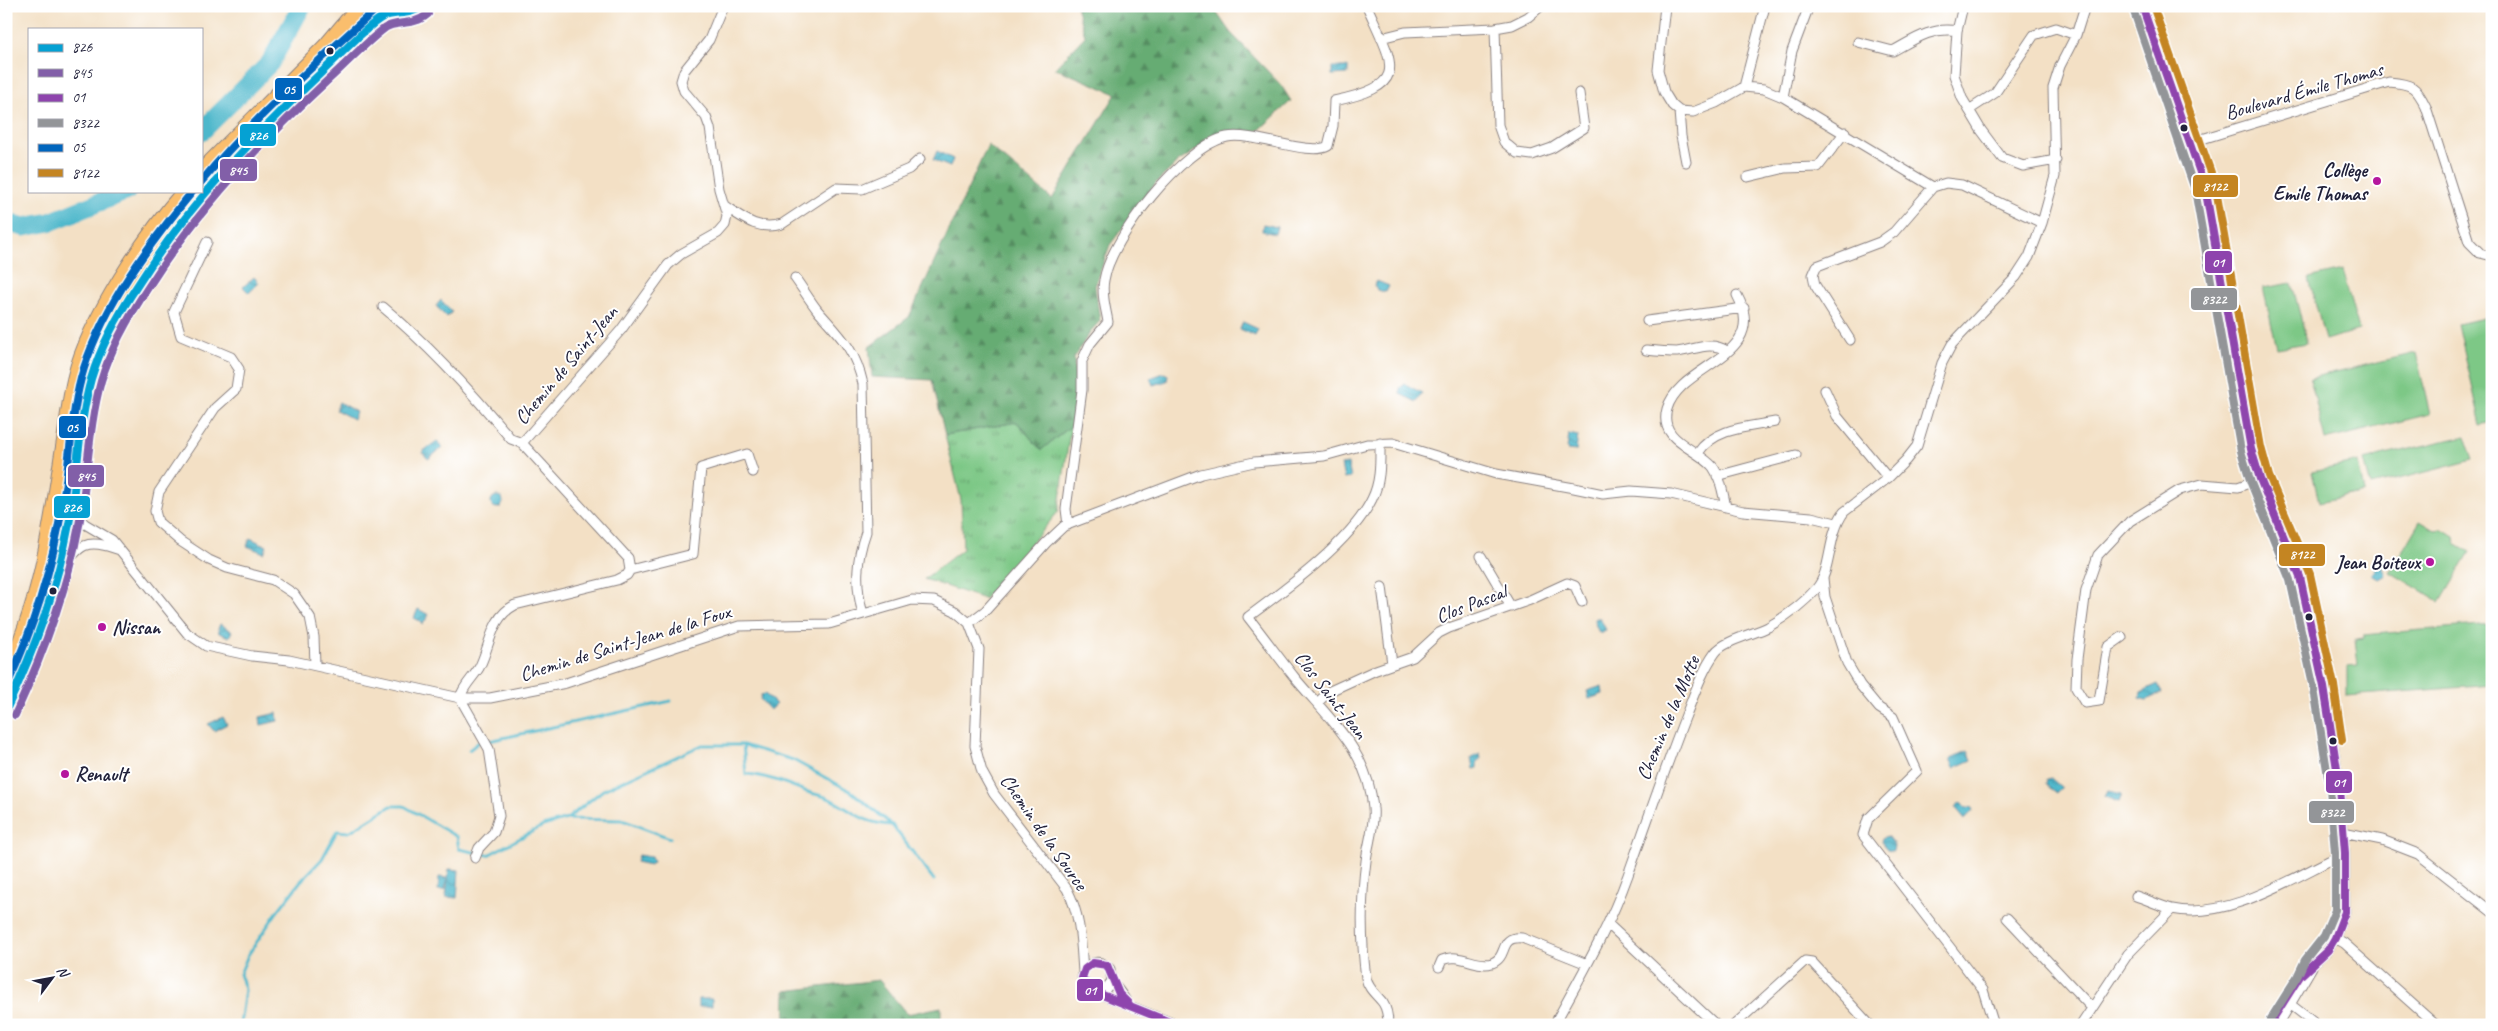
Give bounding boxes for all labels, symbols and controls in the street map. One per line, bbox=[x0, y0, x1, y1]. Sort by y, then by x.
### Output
legend bbox=[28, 28, 202, 192]
text: 826 bbox=[72, 38, 94, 57]
unlabelled marker bbox=[325, 46, 335, 56]
street label: Boulevard Émile Thomas bbox=[2222, 56, 2388, 125]
text: 845 bbox=[72, 64, 94, 83]
line badge: 05 bbox=[274, 77, 303, 101]
text: 05 bbox=[283, 81, 297, 98]
text: 01 bbox=[72, 88, 87, 107]
text: 8322 bbox=[72, 114, 100, 133]
line badge: 826 bbox=[239, 123, 277, 147]
unlabelled marker bbox=[2179, 123, 2189, 133]
text: 826 bbox=[248, 127, 269, 144]
text: 05 bbox=[72, 138, 87, 157]
line badge: 845 bbox=[219, 158, 258, 182]
place label: Collège Emile Thomas bbox=[2273, 158, 2369, 206]
text: 845 bbox=[229, 162, 249, 179]
text: 8122 bbox=[72, 164, 100, 183]
line badge: 8122 bbox=[2192, 174, 2239, 198]
marker: Collège Emile Thomas bbox=[2371, 175, 2383, 187]
text: 8122 bbox=[2202, 178, 2229, 195]
line badge: 01 bbox=[2204, 250, 2233, 274]
text: 01 bbox=[2212, 254, 2226, 271]
line badge: 8322 bbox=[2190, 287, 2238, 311]
text: 8322 bbox=[2201, 291, 2228, 308]
street label: Chemin de Saint-Jean bbox=[509, 300, 624, 430]
line badge: 05 bbox=[58, 415, 87, 439]
text: 05 bbox=[66, 419, 80, 436]
line badge: 845 bbox=[67, 464, 105, 488]
text: 845 bbox=[77, 468, 97, 485]
line badge: 826 bbox=[53, 495, 91, 519]
text: 826 bbox=[62, 499, 83, 516]
line badge: 8122 bbox=[2278, 543, 2326, 567]
text: 8122 bbox=[2289, 546, 2316, 563]
place label: Jean Boiteux bbox=[2334, 550, 2422, 575]
marker: Jean Boiteux bbox=[2424, 556, 2436, 568]
street label: Clos Pascal bbox=[1432, 578, 1513, 629]
unlabelled marker bbox=[48, 586, 58, 596]
street label: Chemin de Saint-Jean de la Foux bbox=[517, 598, 735, 687]
unlabelled marker bbox=[2304, 612, 2314, 622]
place label: Nissan bbox=[112, 615, 162, 640]
marker: Nissan bbox=[96, 621, 108, 633]
street label: Clos Saint-Jean bbox=[1289, 646, 1374, 745]
street label: Chemin de la Motte bbox=[1631, 651, 1706, 784]
unlabelled marker bbox=[2328, 736, 2338, 746]
place label: Renault bbox=[75, 762, 131, 787]
marker: Renault bbox=[59, 768, 71, 780]
street label: Chemin de la Source bbox=[995, 769, 1094, 896]
line badge: 01 bbox=[2325, 770, 2353, 794]
text: 01 bbox=[2333, 774, 2347, 791]
line badge: 8322 bbox=[2308, 800, 2355, 824]
text: 8322 bbox=[2319, 804, 2346, 821]
north arrow bbox=[28, 954, 78, 1004]
text: N bbox=[53, 963, 73, 982]
line badge: 01 bbox=[1076, 978, 1104, 1002]
text: 01 bbox=[1084, 982, 1098, 999]

